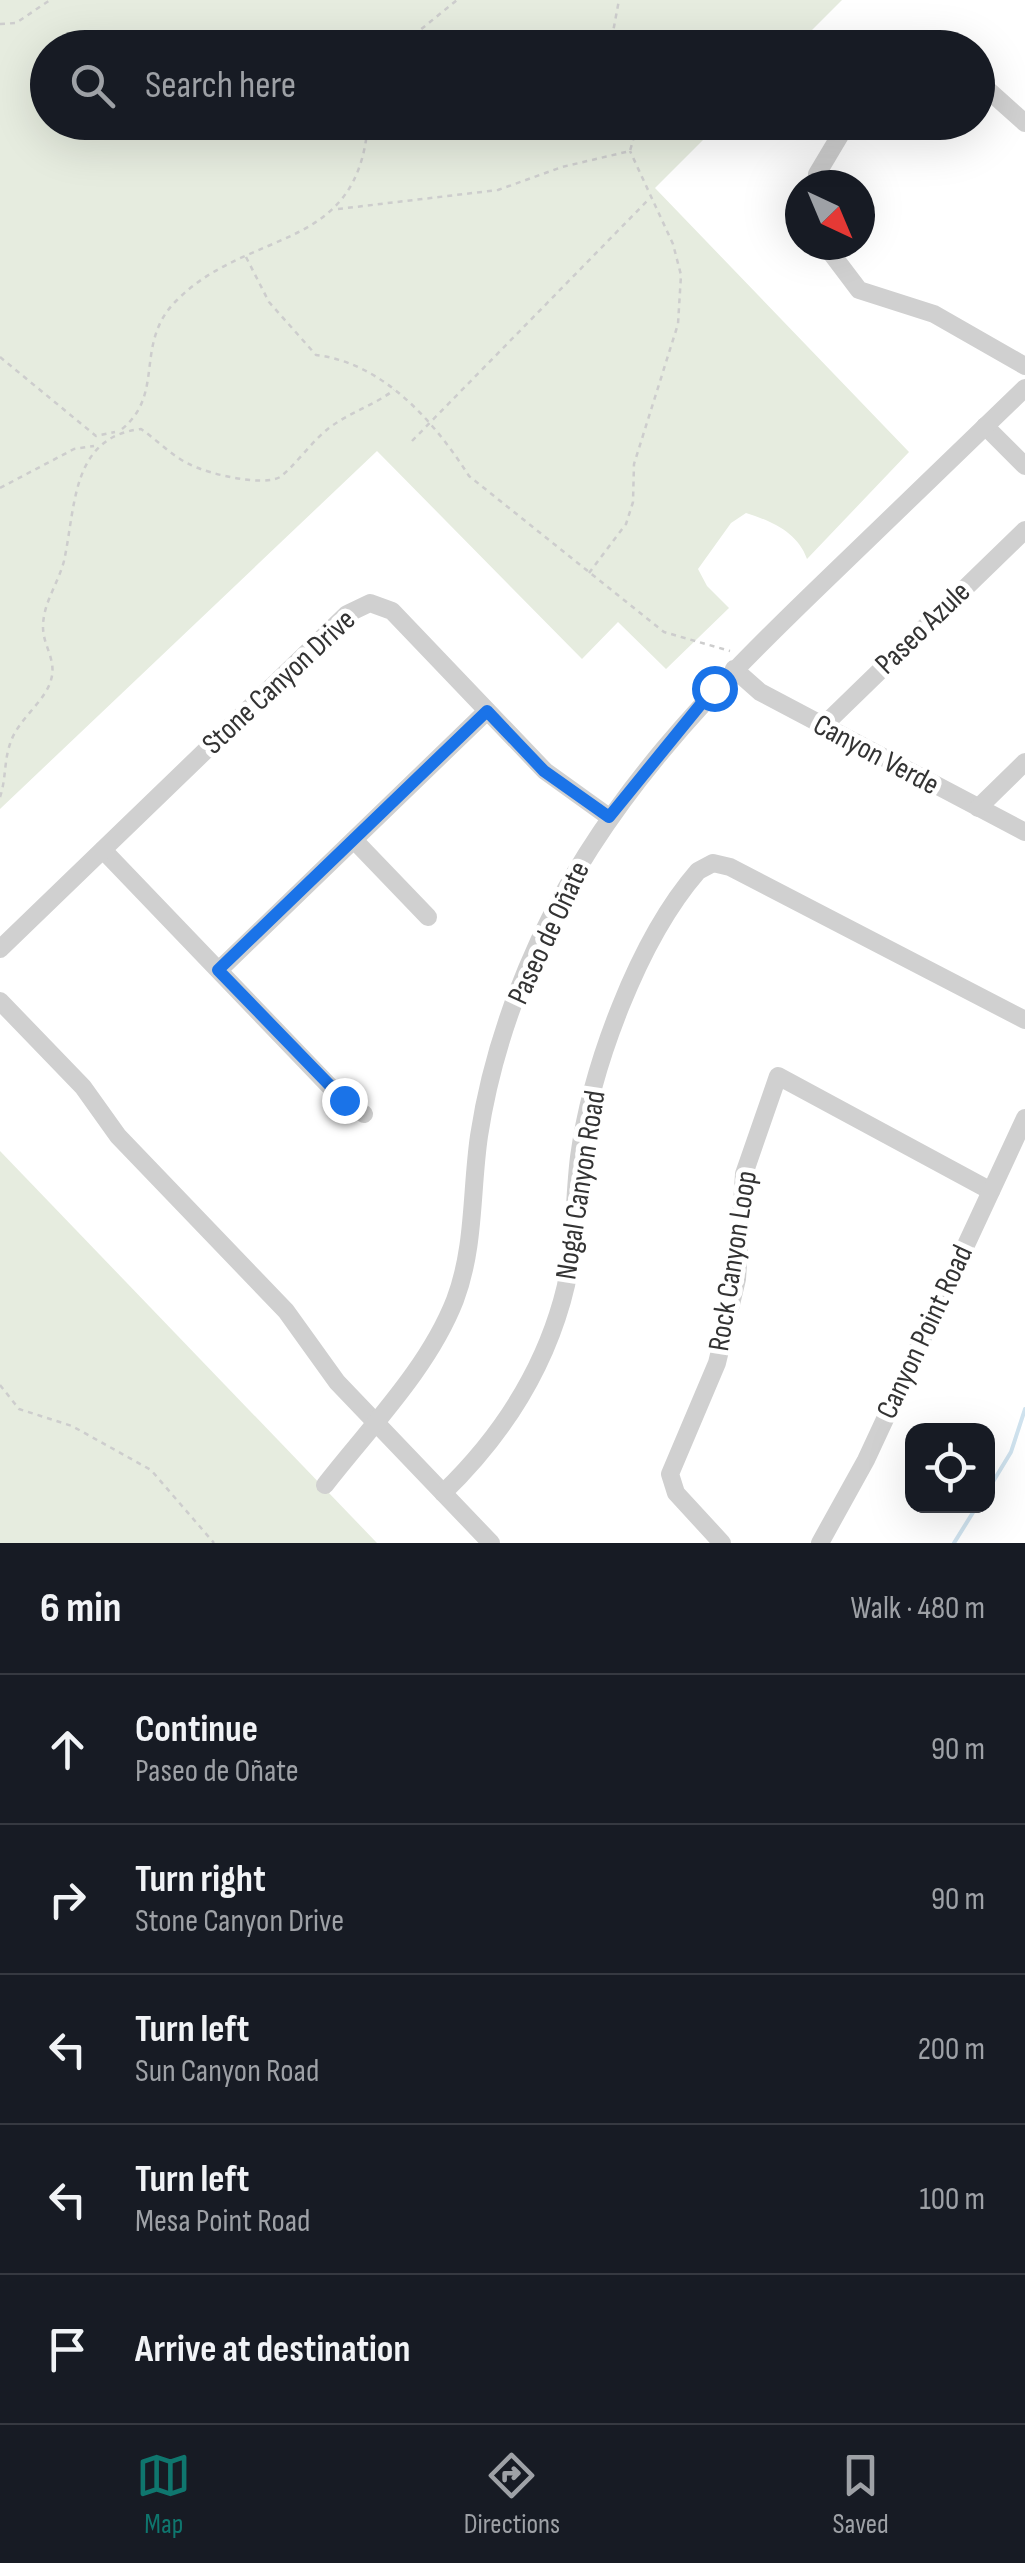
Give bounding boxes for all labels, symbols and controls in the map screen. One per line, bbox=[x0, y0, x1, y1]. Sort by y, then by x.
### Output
search box bbox=[30, 30, 995, 140]
icon: search bbox=[65, 58, 120, 113]
text: Search here bbox=[145, 63, 296, 108]
north arrow bbox=[785, 170, 875, 260]
street label: Paseo Azule bbox=[868, 574, 978, 682]
street label: Stone Canyon Drive bbox=[195, 602, 363, 762]
route start bbox=[692, 666, 738, 712]
street label: Canyon Verde bbox=[807, 707, 945, 803]
street label: Paseo de Oñate bbox=[500, 856, 598, 1010]
route end bbox=[322, 1078, 368, 1124]
street label: Nogal Canyon Road bbox=[548, 1088, 614, 1282]
street label: Rock Canyon Loop bbox=[701, 1168, 765, 1354]
street label: Canyon Point Road bbox=[869, 1239, 981, 1425]
map controls bbox=[905, 1423, 995, 1513]
button: locate bbox=[905, 1423, 995, 1513]
text: 6 min bbox=[40, 1583, 121, 1634]
text: Walk · 480 m bbox=[851, 1589, 985, 1628]
text: Continue bbox=[135, 1707, 258, 1752]
icon: ahead bbox=[40, 1722, 95, 1777]
text: 90 m bbox=[931, 1730, 985, 1769]
text: Paseo de Oñate bbox=[135, 1752, 299, 1791]
text: Turn right bbox=[135, 1857, 266, 1902]
icon: right bbox=[40, 1872, 95, 1927]
text: 90 m bbox=[931, 1880, 985, 1919]
text: Stone Canyon Drive bbox=[135, 1902, 344, 1941]
text: Turn left bbox=[135, 2007, 249, 2052]
icon: left bbox=[40, 2022, 95, 2077]
text: 200 m bbox=[918, 2030, 985, 2069]
text: Sun Canyon Road bbox=[135, 2052, 319, 2091]
text: Turn left bbox=[135, 2157, 249, 2202]
icon: left bbox=[40, 2172, 95, 2227]
text: 100 m bbox=[920, 2180, 985, 2219]
text: Mesa Point Road bbox=[135, 2202, 310, 2241]
icon: arrive bbox=[40, 2322, 95, 2377]
text: Arrive at destination bbox=[135, 2327, 410, 2372]
tab: Map bbox=[136, 2448, 191, 2541]
tab: Directions bbox=[464, 2448, 560, 2541]
tab: Saved bbox=[833, 2448, 889, 2541]

